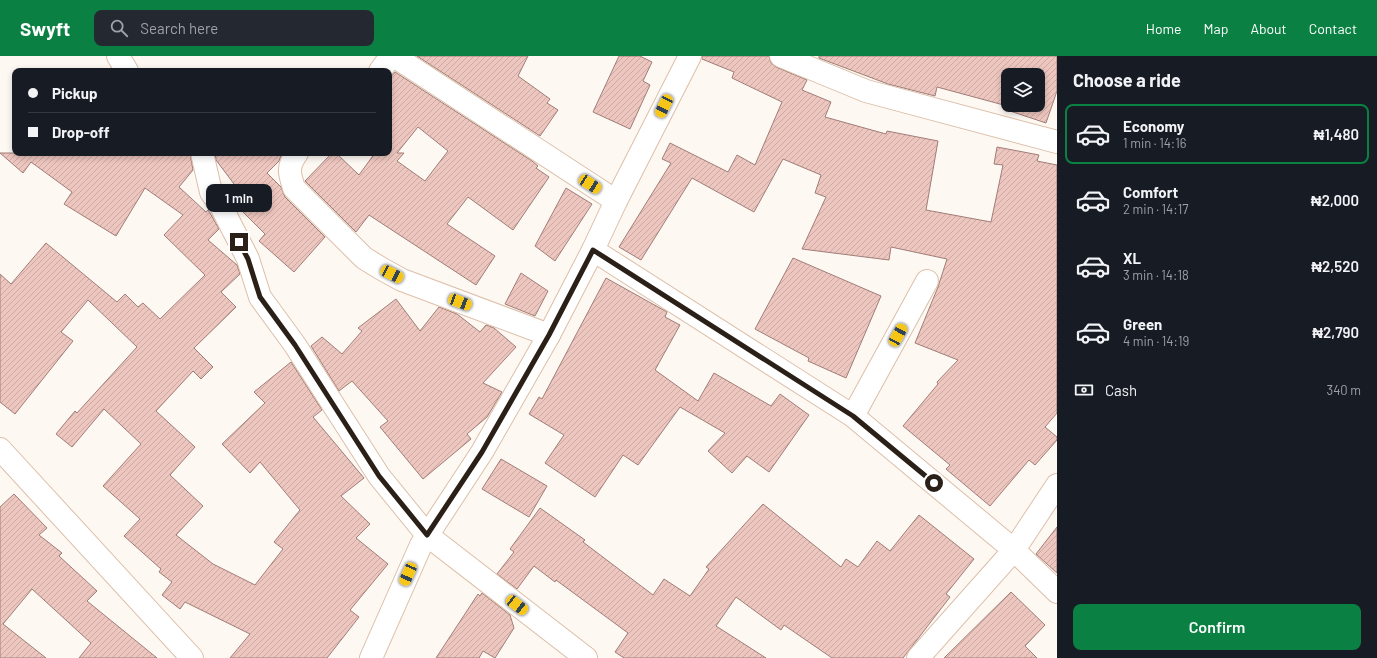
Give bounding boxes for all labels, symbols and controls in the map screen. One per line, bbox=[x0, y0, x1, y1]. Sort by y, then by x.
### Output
search box bbox=[94, 10, 374, 46]
text: Swyft bbox=[20, 17, 70, 40]
icon: search bbox=[108, 17, 130, 39]
text: Search here bbox=[140, 19, 218, 37]
text: Home bbox=[1146, 20, 1182, 37]
text: Map bbox=[1204, 20, 1228, 37]
text: About bbox=[1250, 20, 1287, 37]
text: Contact bbox=[1309, 20, 1357, 37]
map controls bbox=[1001, 68, 1045, 112]
button: layers bbox=[1001, 68, 1045, 112]
text: Choose a ride bbox=[1073, 69, 1181, 91]
text: Pickup bbox=[52, 84, 98, 102]
car bbox=[653, 93, 675, 119]
icon: car bbox=[1075, 116, 1111, 152]
text: Economy bbox=[1123, 117, 1184, 135]
text: Drop-off bbox=[52, 123, 110, 141]
text: ₦1,480 bbox=[1314, 125, 1359, 143]
text: 1 min · 14:16 bbox=[1123, 135, 1187, 151]
car bbox=[577, 172, 603, 196]
icon: car bbox=[1075, 182, 1111, 218]
text: Comfort bbox=[1123, 183, 1178, 201]
callout: 1 min bbox=[206, 184, 272, 212]
text: 1 min bbox=[225, 190, 253, 206]
text: ₦2,000 bbox=[1311, 191, 1359, 209]
text: 2 min · 14:17 bbox=[1123, 201, 1188, 217]
route end bbox=[230, 233, 248, 251]
icon: car bbox=[1075, 248, 1111, 284]
text: XL bbox=[1123, 249, 1141, 267]
text: ₦2,520 bbox=[1311, 257, 1359, 275]
car bbox=[379, 263, 405, 285]
text: 3 min · 14:18 bbox=[1123, 267, 1189, 283]
car bbox=[447, 292, 473, 312]
icon: car bbox=[1075, 314, 1111, 350]
text: Green bbox=[1123, 315, 1162, 333]
car bbox=[887, 322, 909, 348]
text: ₦2,790 bbox=[1312, 323, 1359, 341]
text: 4 min · 14:19 bbox=[1123, 333, 1189, 349]
icon: cash bbox=[1073, 379, 1095, 401]
text: Cash bbox=[1105, 381, 1137, 399]
text: 340 m bbox=[1326, 382, 1361, 398]
route start bbox=[925, 474, 943, 492]
car bbox=[398, 561, 418, 587]
car bbox=[504, 593, 530, 617]
button: Confirm bbox=[1073, 604, 1361, 650]

